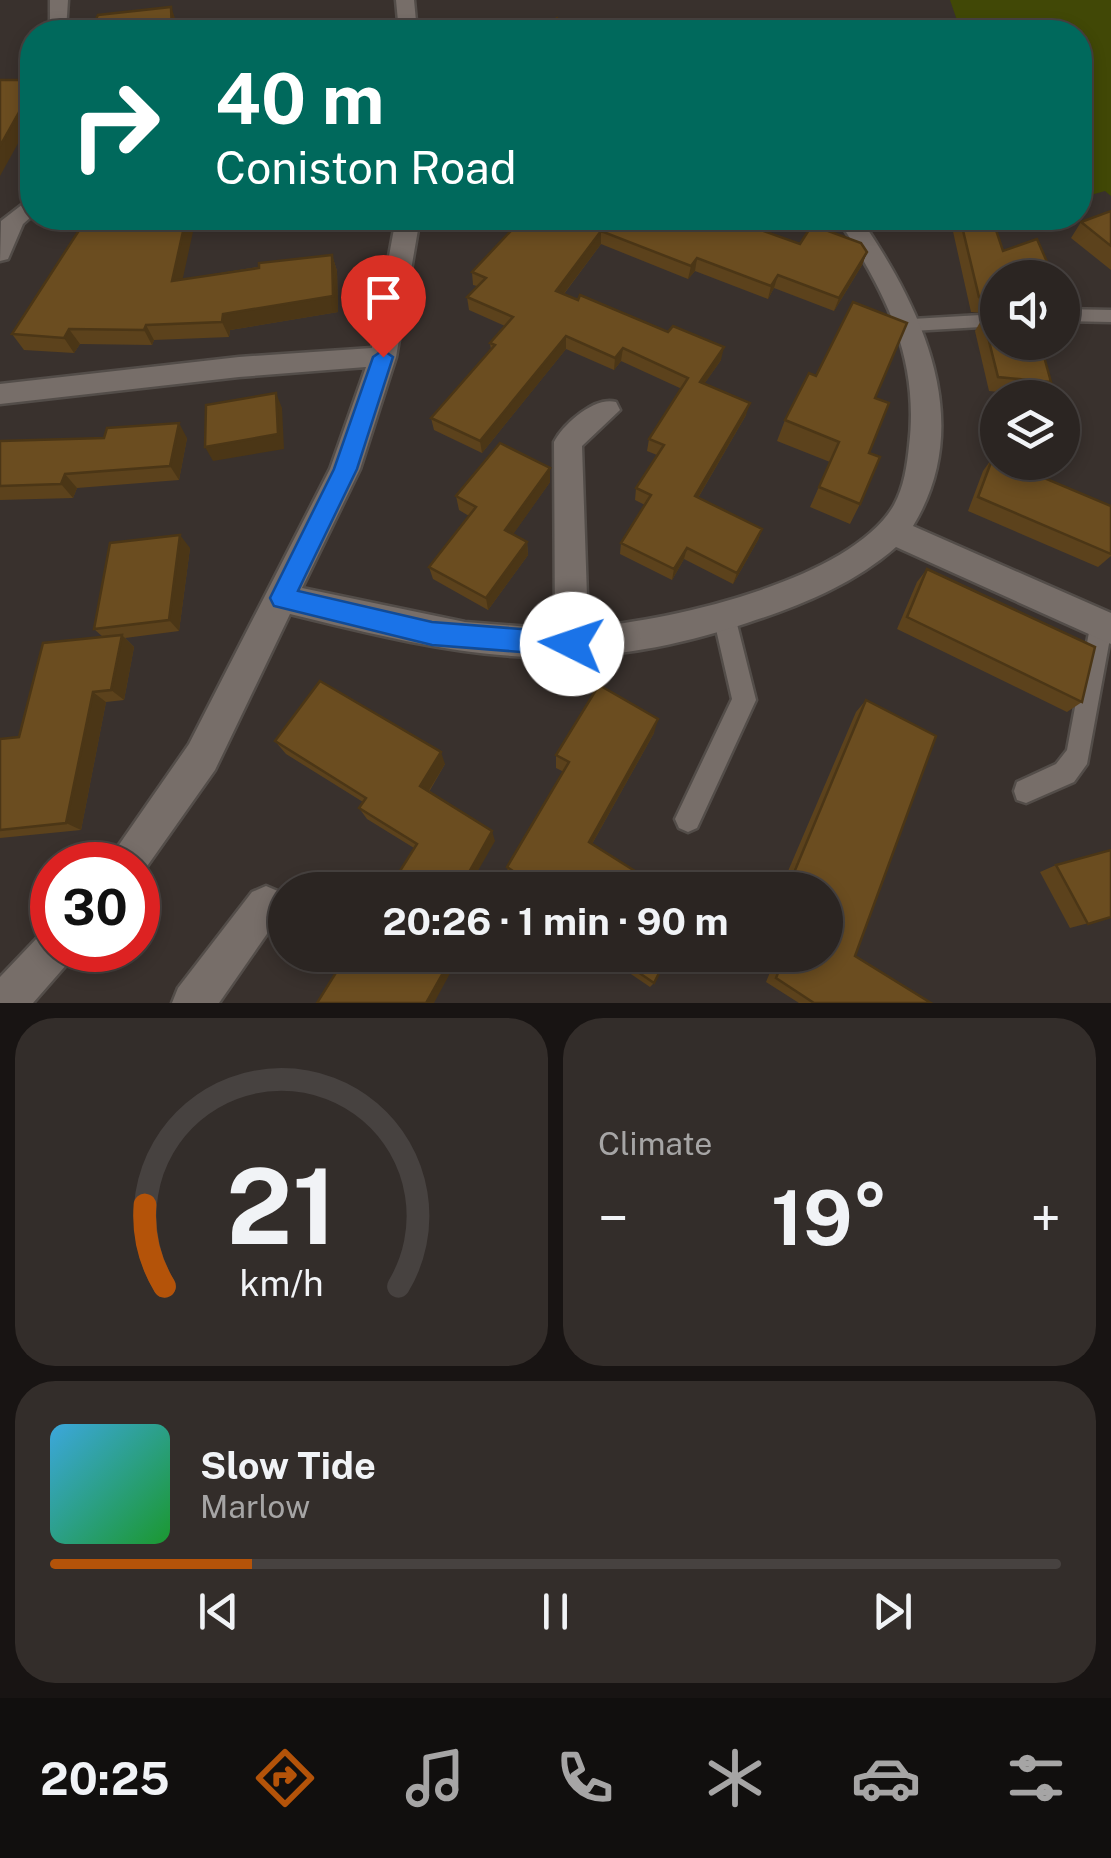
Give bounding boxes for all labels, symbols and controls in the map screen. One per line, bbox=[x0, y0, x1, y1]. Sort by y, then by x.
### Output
text: 40 m bbox=[215, 57, 385, 140]
icon: right bbox=[50, 60, 180, 190]
text: Coniston Road bbox=[215, 141, 517, 194]
pin bbox=[341, 255, 426, 358]
map controls bbox=[980, 260, 1080, 480]
button: sound bbox=[980, 260, 1080, 360]
icon: arrive bbox=[356, 270, 411, 325]
button: layers bbox=[980, 380, 1080, 480]
position arrow bbox=[520, 592, 624, 696]
speed limit sign: 30 bbox=[30, 842, 160, 972]
text: 20:26 · 1 min · 90 m bbox=[382, 899, 729, 944]
text: Climate bbox=[598, 1125, 712, 1162]
text: 21 bbox=[226, 1145, 337, 1267]
text: 19° bbox=[771, 1174, 888, 1262]
text: − bbox=[598, 1186, 629, 1250]
text: + bbox=[1030, 1186, 1061, 1250]
text: km/h bbox=[239, 1262, 324, 1304]
text: Slow Tide bbox=[200, 1443, 376, 1488]
text: Marlow bbox=[200, 1488, 310, 1525]
icon: previous bbox=[191, 1584, 246, 1639]
icon: pause bbox=[528, 1584, 583, 1639]
icon: next bbox=[865, 1584, 920, 1639]
icon: directions bbox=[250, 1743, 320, 1813]
icon: music bbox=[400, 1743, 470, 1813]
icon: phone bbox=[550, 1743, 620, 1813]
icon: climate bbox=[700, 1743, 770, 1813]
icon: car bbox=[851, 1743, 921, 1813]
icon: filters bbox=[1001, 1743, 1071, 1813]
text: 20:25 bbox=[40, 1752, 170, 1805]

